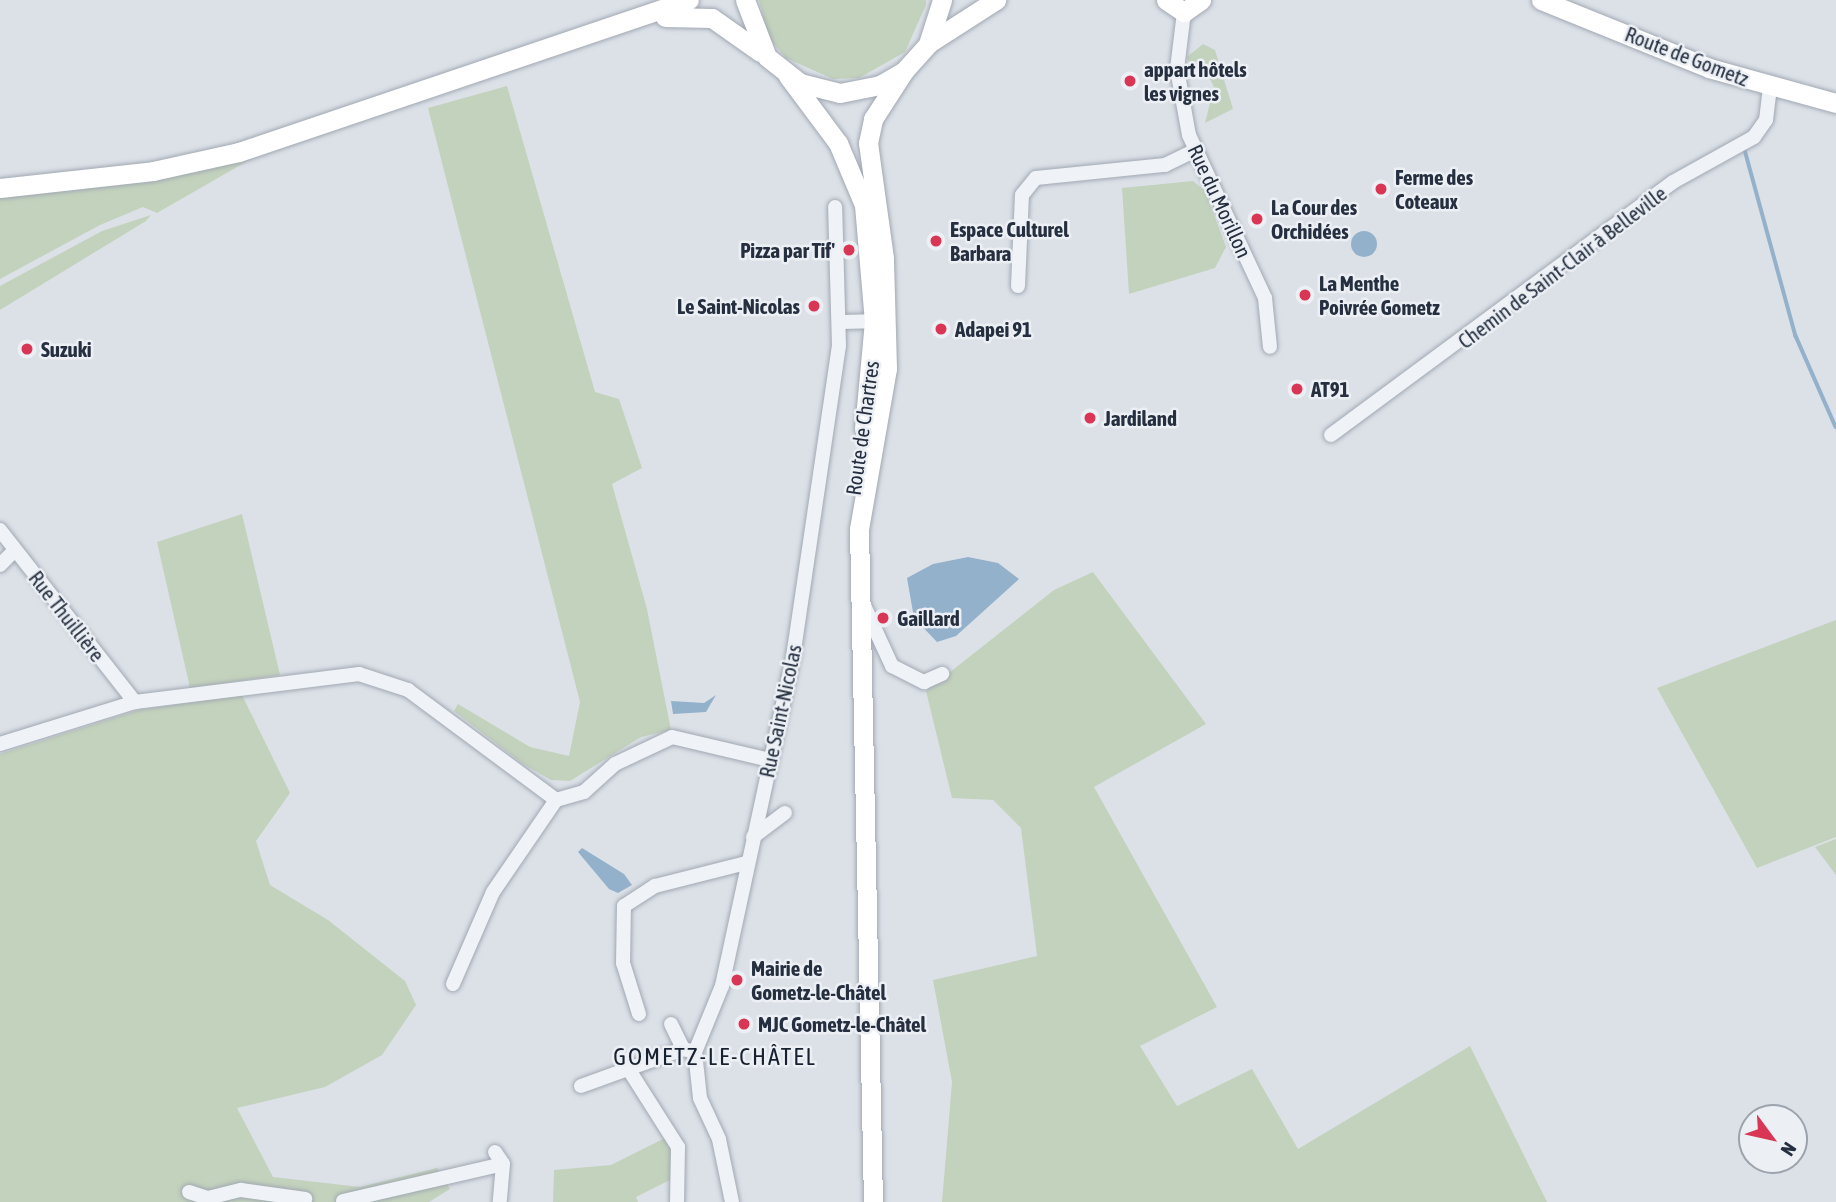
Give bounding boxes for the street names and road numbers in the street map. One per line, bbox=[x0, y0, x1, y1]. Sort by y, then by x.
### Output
street label: Route de Gometz bbox=[1622, 21, 1752, 91]
street label: Rue du Morillon bbox=[1183, 140, 1257, 262]
street label: Chemin de Saint-Clair à Belleville bbox=[1453, 180, 1671, 354]
street label: Route de Chartres bbox=[840, 359, 884, 497]
street label: Rue Thuillière bbox=[24, 566, 110, 666]
street label: Rue Saint-Nicolas bbox=[754, 642, 806, 780]

